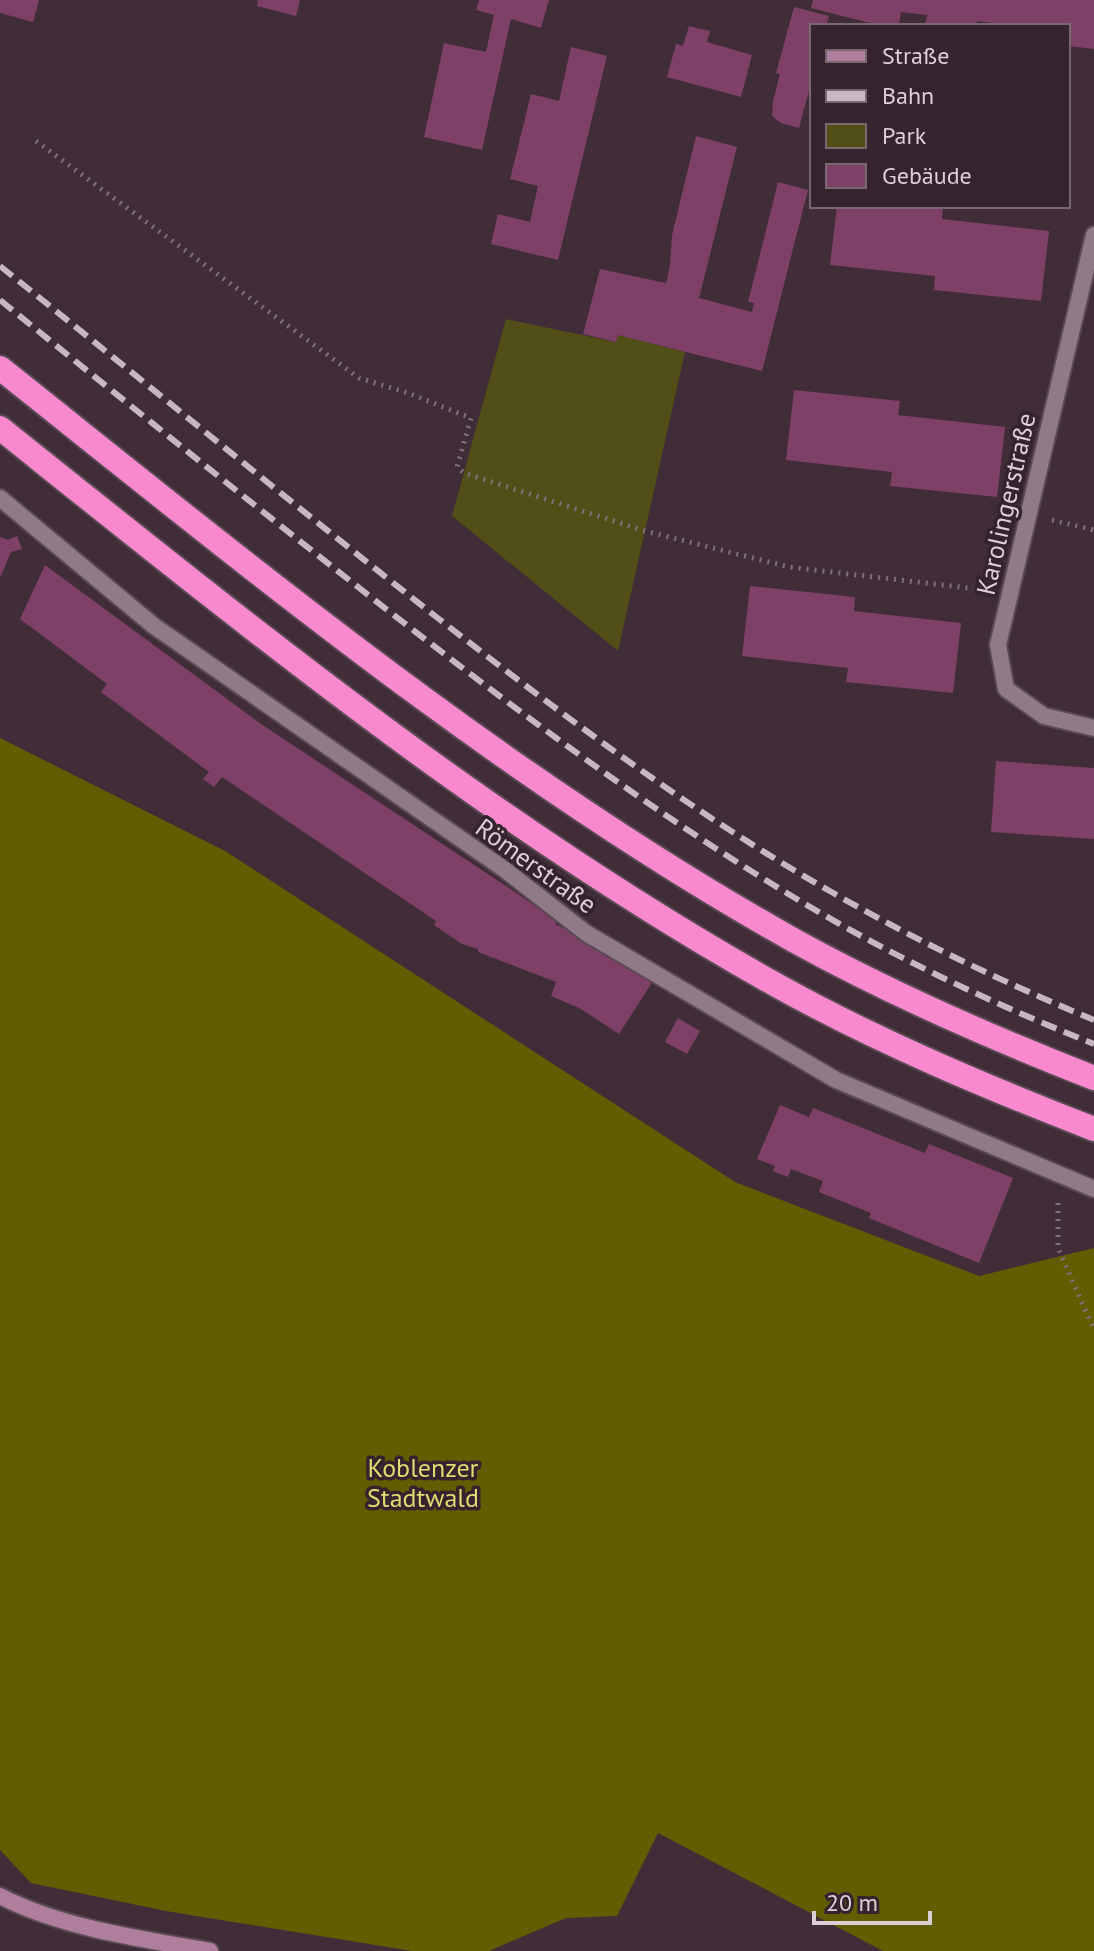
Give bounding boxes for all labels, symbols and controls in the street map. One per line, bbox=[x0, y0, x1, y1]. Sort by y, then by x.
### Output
legend bbox=[810, 24, 1070, 208]
text: Straße bbox=[882, 40, 949, 71]
text: Bahn bbox=[882, 80, 934, 111]
text: Park bbox=[882, 120, 927, 151]
text: Gebäude bbox=[882, 160, 972, 191]
street label: Karolingerstraße bbox=[969, 410, 1042, 598]
street label: Römerstraße bbox=[469, 811, 603, 921]
park label: Koblenzer Stadtwald bbox=[367, 1451, 479, 1514]
scale bar bbox=[814, 1875, 930, 1925]
text: 20 m bbox=[826, 1887, 878, 1918]

